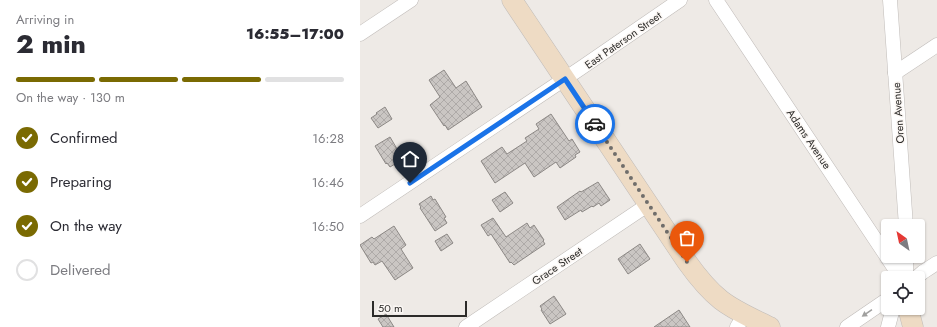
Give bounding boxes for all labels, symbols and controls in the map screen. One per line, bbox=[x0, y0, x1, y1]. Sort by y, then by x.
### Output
street label: East Paterson Street bbox=[581, 7, 665, 73]
text: Arriving in bbox=[16, 10, 74, 29]
text: 16:55–17:00 bbox=[246, 23, 344, 45]
text: 2 min bbox=[16, 25, 86, 63]
street label: Oren Avenue bbox=[888, 82, 908, 144]
text: On the way · 130 m bbox=[16, 88, 125, 107]
courier bbox=[575, 104, 615, 144]
street label: Adams Avenue bbox=[783, 106, 835, 173]
icon: car bbox=[584, 113, 606, 135]
icon: check bbox=[16, 127, 38, 149]
text: Confirmed bbox=[50, 127, 118, 149]
text: 16:28 bbox=[312, 129, 344, 148]
pin bbox=[393, 142, 427, 183]
icon: home bbox=[399, 148, 421, 170]
icon: check bbox=[16, 171, 38, 193]
text: Preparing bbox=[50, 171, 112, 193]
text: 16:46 bbox=[312, 173, 344, 192]
icon: check bbox=[16, 215, 38, 237]
text: On the way bbox=[50, 215, 122, 237]
text: 16:50 bbox=[312, 217, 344, 236]
north arrow bbox=[881, 219, 925, 263]
map controls bbox=[881, 219, 925, 315]
pin bbox=[670, 221, 704, 262]
icon: bag bbox=[676, 227, 698, 249]
street label: Grace Street bbox=[528, 243, 586, 289]
text: Delivered bbox=[50, 259, 111, 281]
button: locate bbox=[881, 271, 925, 315]
scale bar bbox=[372, 299, 467, 318]
text: 50 m bbox=[378, 300, 403, 316]
one-way arrow bbox=[862, 309, 873, 317]

